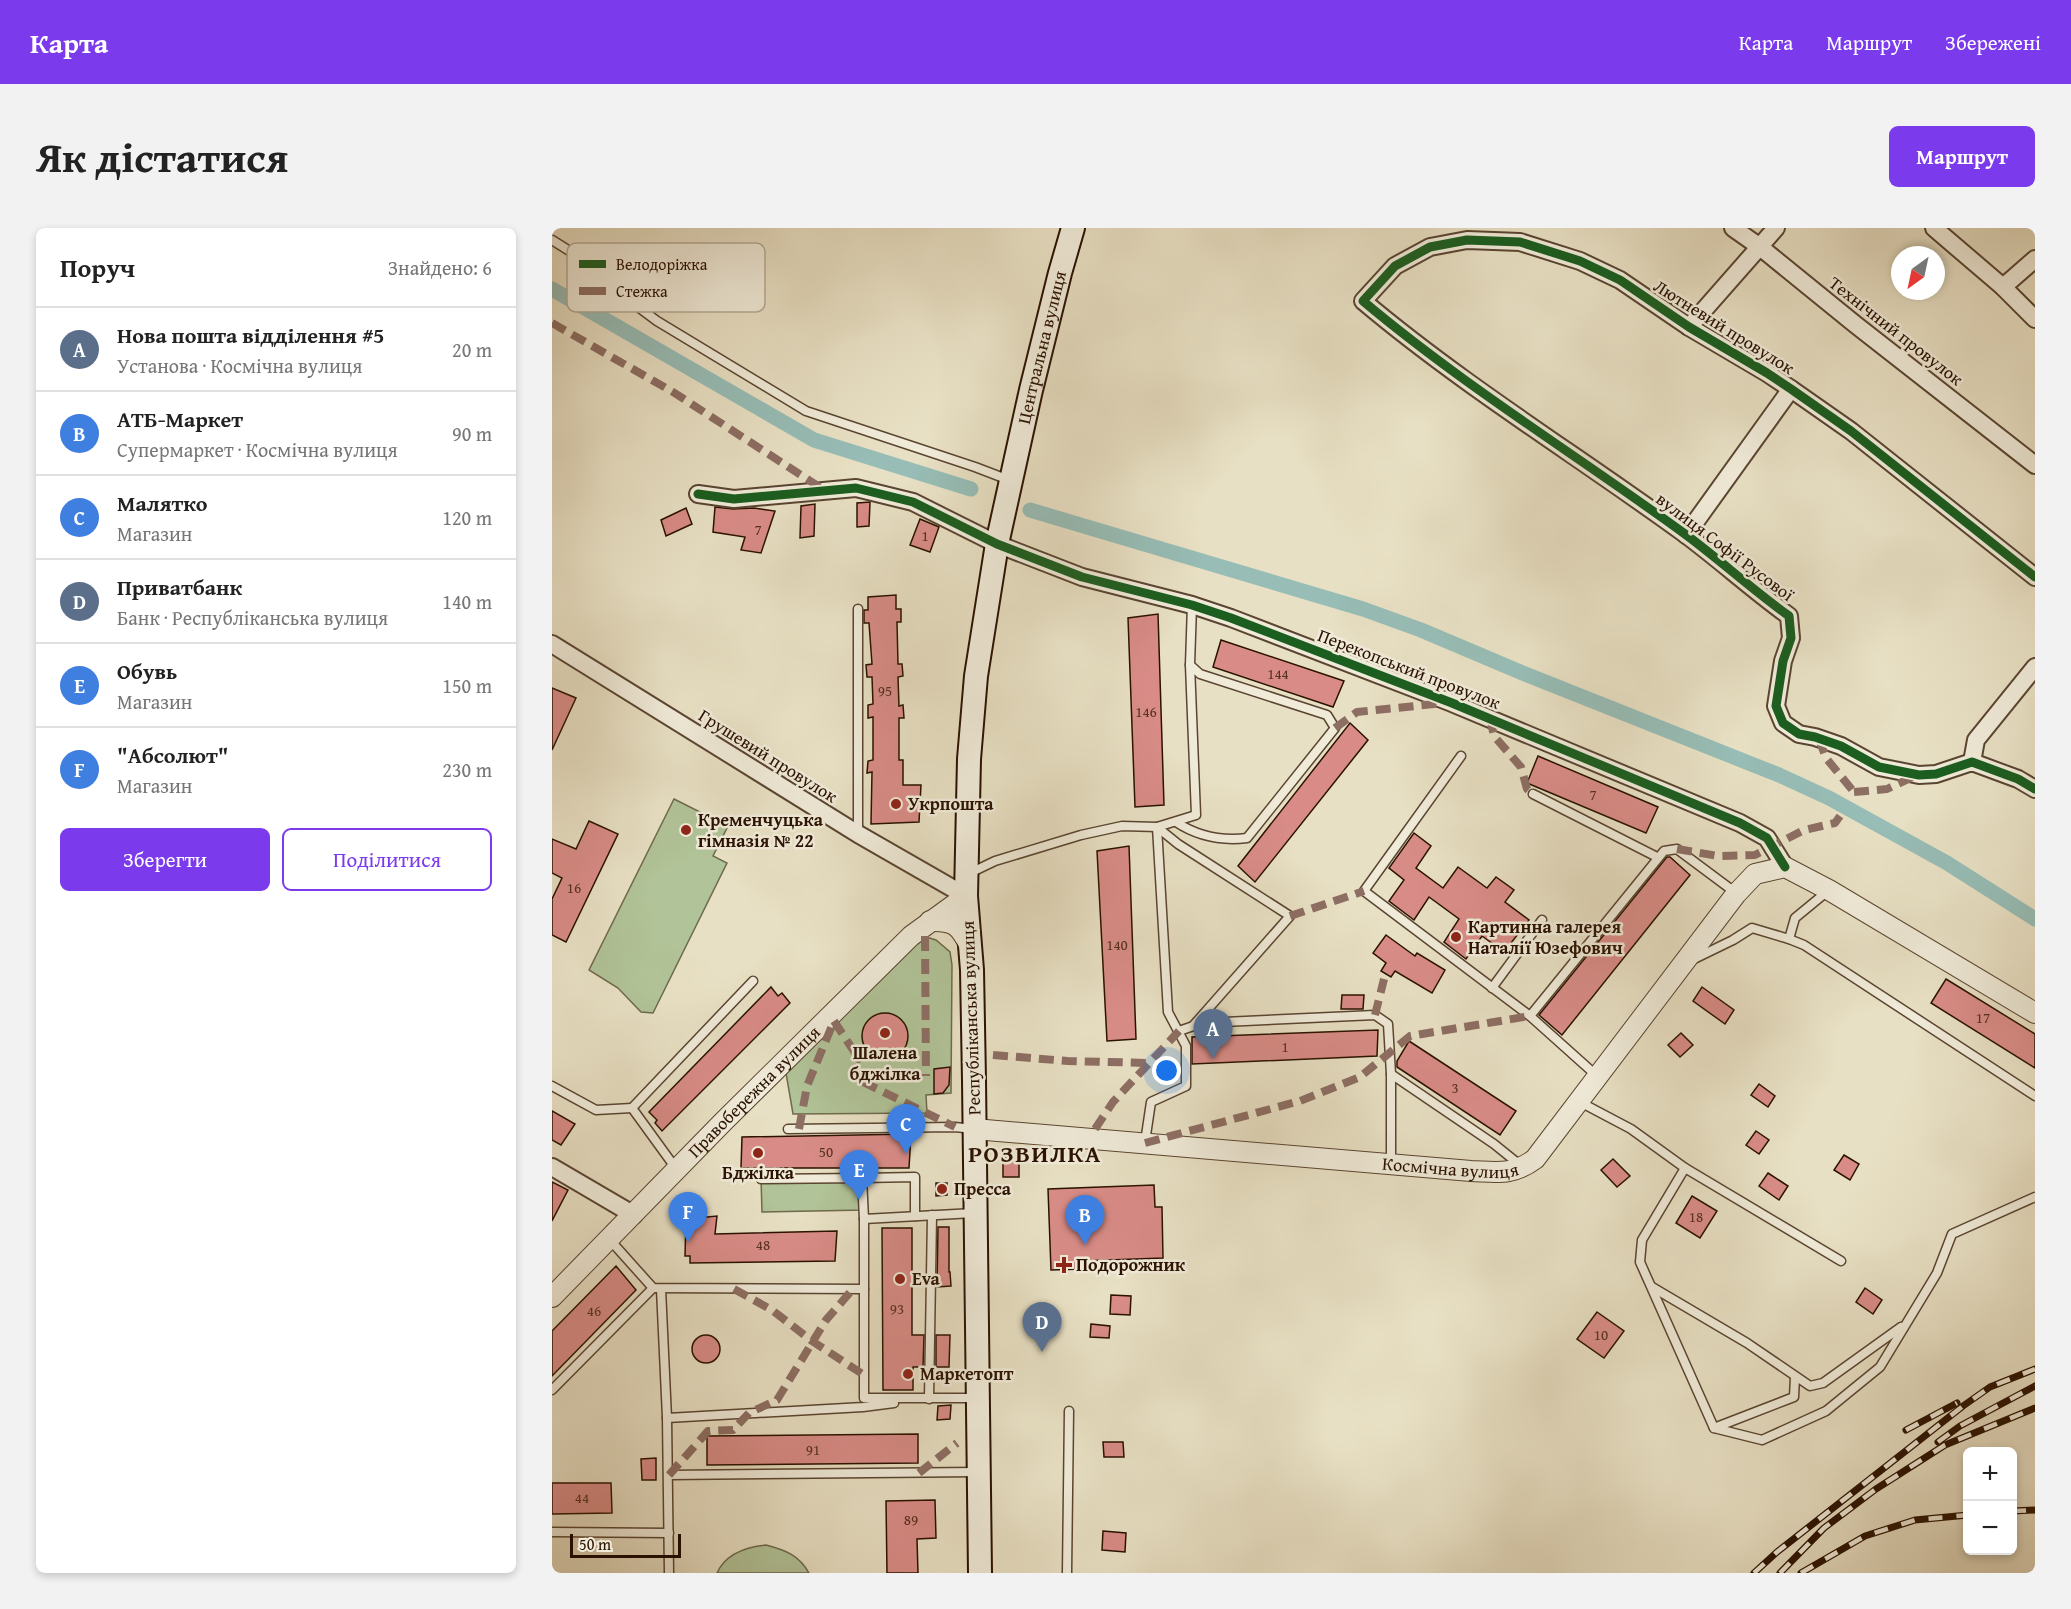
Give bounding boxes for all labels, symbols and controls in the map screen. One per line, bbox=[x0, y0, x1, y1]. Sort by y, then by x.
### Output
text: Карта bbox=[30, 22, 108, 63]
text: Карта bbox=[1739, 27, 1793, 58]
text: Маршрут bbox=[1826, 27, 1912, 58]
text: Збережені bbox=[1945, 27, 2041, 58]
text: Як дістатися bbox=[36, 126, 288, 187]
button: Маршрут bbox=[1889, 126, 2035, 187]
legend bbox=[567, 243, 765, 312]
north arrow bbox=[1891, 246, 1945, 300]
text: Поруч bbox=[60, 248, 135, 287]
text: Велодоріжка bbox=[616, 252, 708, 276]
text: Знайдено: 6 bbox=[388, 253, 492, 282]
street label: Центральна вулиця bbox=[1010, 268, 1073, 426]
street label: Технічний провулок bbox=[1823, 269, 1970, 392]
street label: Лютневий провулок bbox=[1649, 272, 1800, 381]
text: Стежка bbox=[616, 279, 668, 303]
text: Нова пошта відділення #5 bbox=[117, 319, 384, 351]
text: A bbox=[73, 335, 86, 364]
text: 20 m bbox=[452, 335, 492, 364]
text: Установа · Космічна вулиця bbox=[117, 351, 362, 380]
text: АТБ-Маркет bbox=[117, 403, 243, 435]
text: B bbox=[73, 419, 86, 448]
text: 90 m bbox=[452, 419, 492, 448]
text: Супермаркет · Космічна вулиця bbox=[117, 435, 398, 464]
street label: вулиця Софії Русової bbox=[1651, 486, 1800, 608]
text: Малятко bbox=[117, 487, 208, 519]
text: C bbox=[74, 503, 85, 532]
text: 120 m bbox=[442, 503, 492, 532]
text: Магазин bbox=[117, 519, 192, 548]
house number: 7 bbox=[754, 519, 762, 540]
house number: 1 bbox=[921, 525, 929, 546]
text: Приватбанк bbox=[117, 571, 242, 603]
text: D bbox=[73, 587, 86, 616]
text: 140 m bbox=[442, 587, 492, 616]
text: Банк · Республіканська вулиця bbox=[117, 603, 388, 632]
street label: Перекопський провулок bbox=[1314, 621, 1505, 716]
text: Обувь bbox=[117, 655, 177, 687]
house number: 144 bbox=[1267, 663, 1289, 684]
text: E bbox=[74, 671, 85, 700]
text: 150 m bbox=[442, 671, 492, 700]
house number: 95 bbox=[878, 680, 892, 701]
text: Магазин bbox=[117, 687, 192, 716]
house number: 146 bbox=[1135, 701, 1157, 722]
street label: Грушевий провулок bbox=[694, 702, 843, 810]
text: "Абсолют" bbox=[117, 739, 228, 771]
text: F bbox=[74, 755, 85, 784]
text: 230 m bbox=[442, 755, 492, 784]
text: Магазин bbox=[117, 771, 192, 800]
house number: 7 bbox=[1589, 784, 1597, 805]
place label: Укрпошта bbox=[908, 790, 994, 817]
marker: Укрпошта bbox=[889, 797, 903, 811]
place label: Кременчуцька гімназія № 22 bbox=[698, 806, 824, 854]
marker: Кременчуцька гімназія № 22 bbox=[679, 823, 693, 837]
button: Зберегти bbox=[60, 828, 270, 891]
button: Поділитися bbox=[282, 828, 492, 891]
house number: 16 bbox=[567, 877, 581, 898]
place label: Картинна галерея Наталії Юзефович bbox=[1468, 913, 1623, 961]
street label: Республіканська вулиця bbox=[954, 920, 987, 1116]
marker: Картинна галерея Наталії Юзефович bbox=[1449, 930, 1463, 944]
house number: 140 bbox=[1106, 934, 1128, 955]
house number: 17 bbox=[1976, 1007, 1990, 1028]
pin: A bbox=[1194, 1010, 1232, 1059]
street label: Правобережна вулиця bbox=[681, 1019, 826, 1164]
marker: Шалена бджілка bbox=[878, 1026, 892, 1040]
house number: 1 bbox=[1281, 1036, 1289, 1057]
place label: Шалена бджілка bbox=[850, 1039, 921, 1087]
your location bbox=[1152, 1056, 1181, 1085]
house number: 3 bbox=[1451, 1077, 1459, 1098]
pin: C bbox=[886, 1104, 926, 1154]
district label: РОЗВИЛКА bbox=[968, 1136, 1102, 1171]
house number: 50 bbox=[819, 1141, 833, 1162]
marker: Бджілка bbox=[751, 1146, 765, 1160]
pin: E bbox=[840, 1150, 878, 1200]
street label: Космічна вулиця bbox=[1381, 1150, 1522, 1185]
place label: Бджілка bbox=[722, 1159, 795, 1186]
place label: Пресса bbox=[954, 1175, 1012, 1202]
marker: Пресса bbox=[935, 1182, 949, 1196]
pin: F bbox=[668, 1192, 708, 1242]
pin: B bbox=[1066, 1196, 1104, 1245]
house number: 18 bbox=[1689, 1206, 1703, 1227]
house number: 48 bbox=[756, 1234, 770, 1255]
place label: Подорожник bbox=[1076, 1251, 1186, 1278]
marker: Подорожник bbox=[1057, 1258, 1071, 1272]
place label: Eva bbox=[912, 1265, 941, 1292]
marker: Eva bbox=[893, 1272, 907, 1286]
house number: 93 bbox=[890, 1298, 904, 1319]
house number: 46 bbox=[587, 1300, 601, 1321]
pin: D bbox=[1022, 1302, 1062, 1352]
house number: 10 bbox=[1594, 1324, 1608, 1345]
place label: Маркетопт bbox=[920, 1360, 1014, 1387]
marker: Маркетопт bbox=[901, 1367, 915, 1381]
house number: 91 bbox=[806, 1439, 820, 1460]
map controls bbox=[1963, 1447, 2017, 1555]
button: + bbox=[1963, 1447, 2017, 1501]
house number: 44 bbox=[575, 1487, 589, 1508]
button: − bbox=[1963, 1501, 2017, 1555]
house number: 89 bbox=[904, 1509, 918, 1530]
scale bar bbox=[570, 1531, 681, 1558]
text: 50 m bbox=[579, 1532, 611, 1556]

